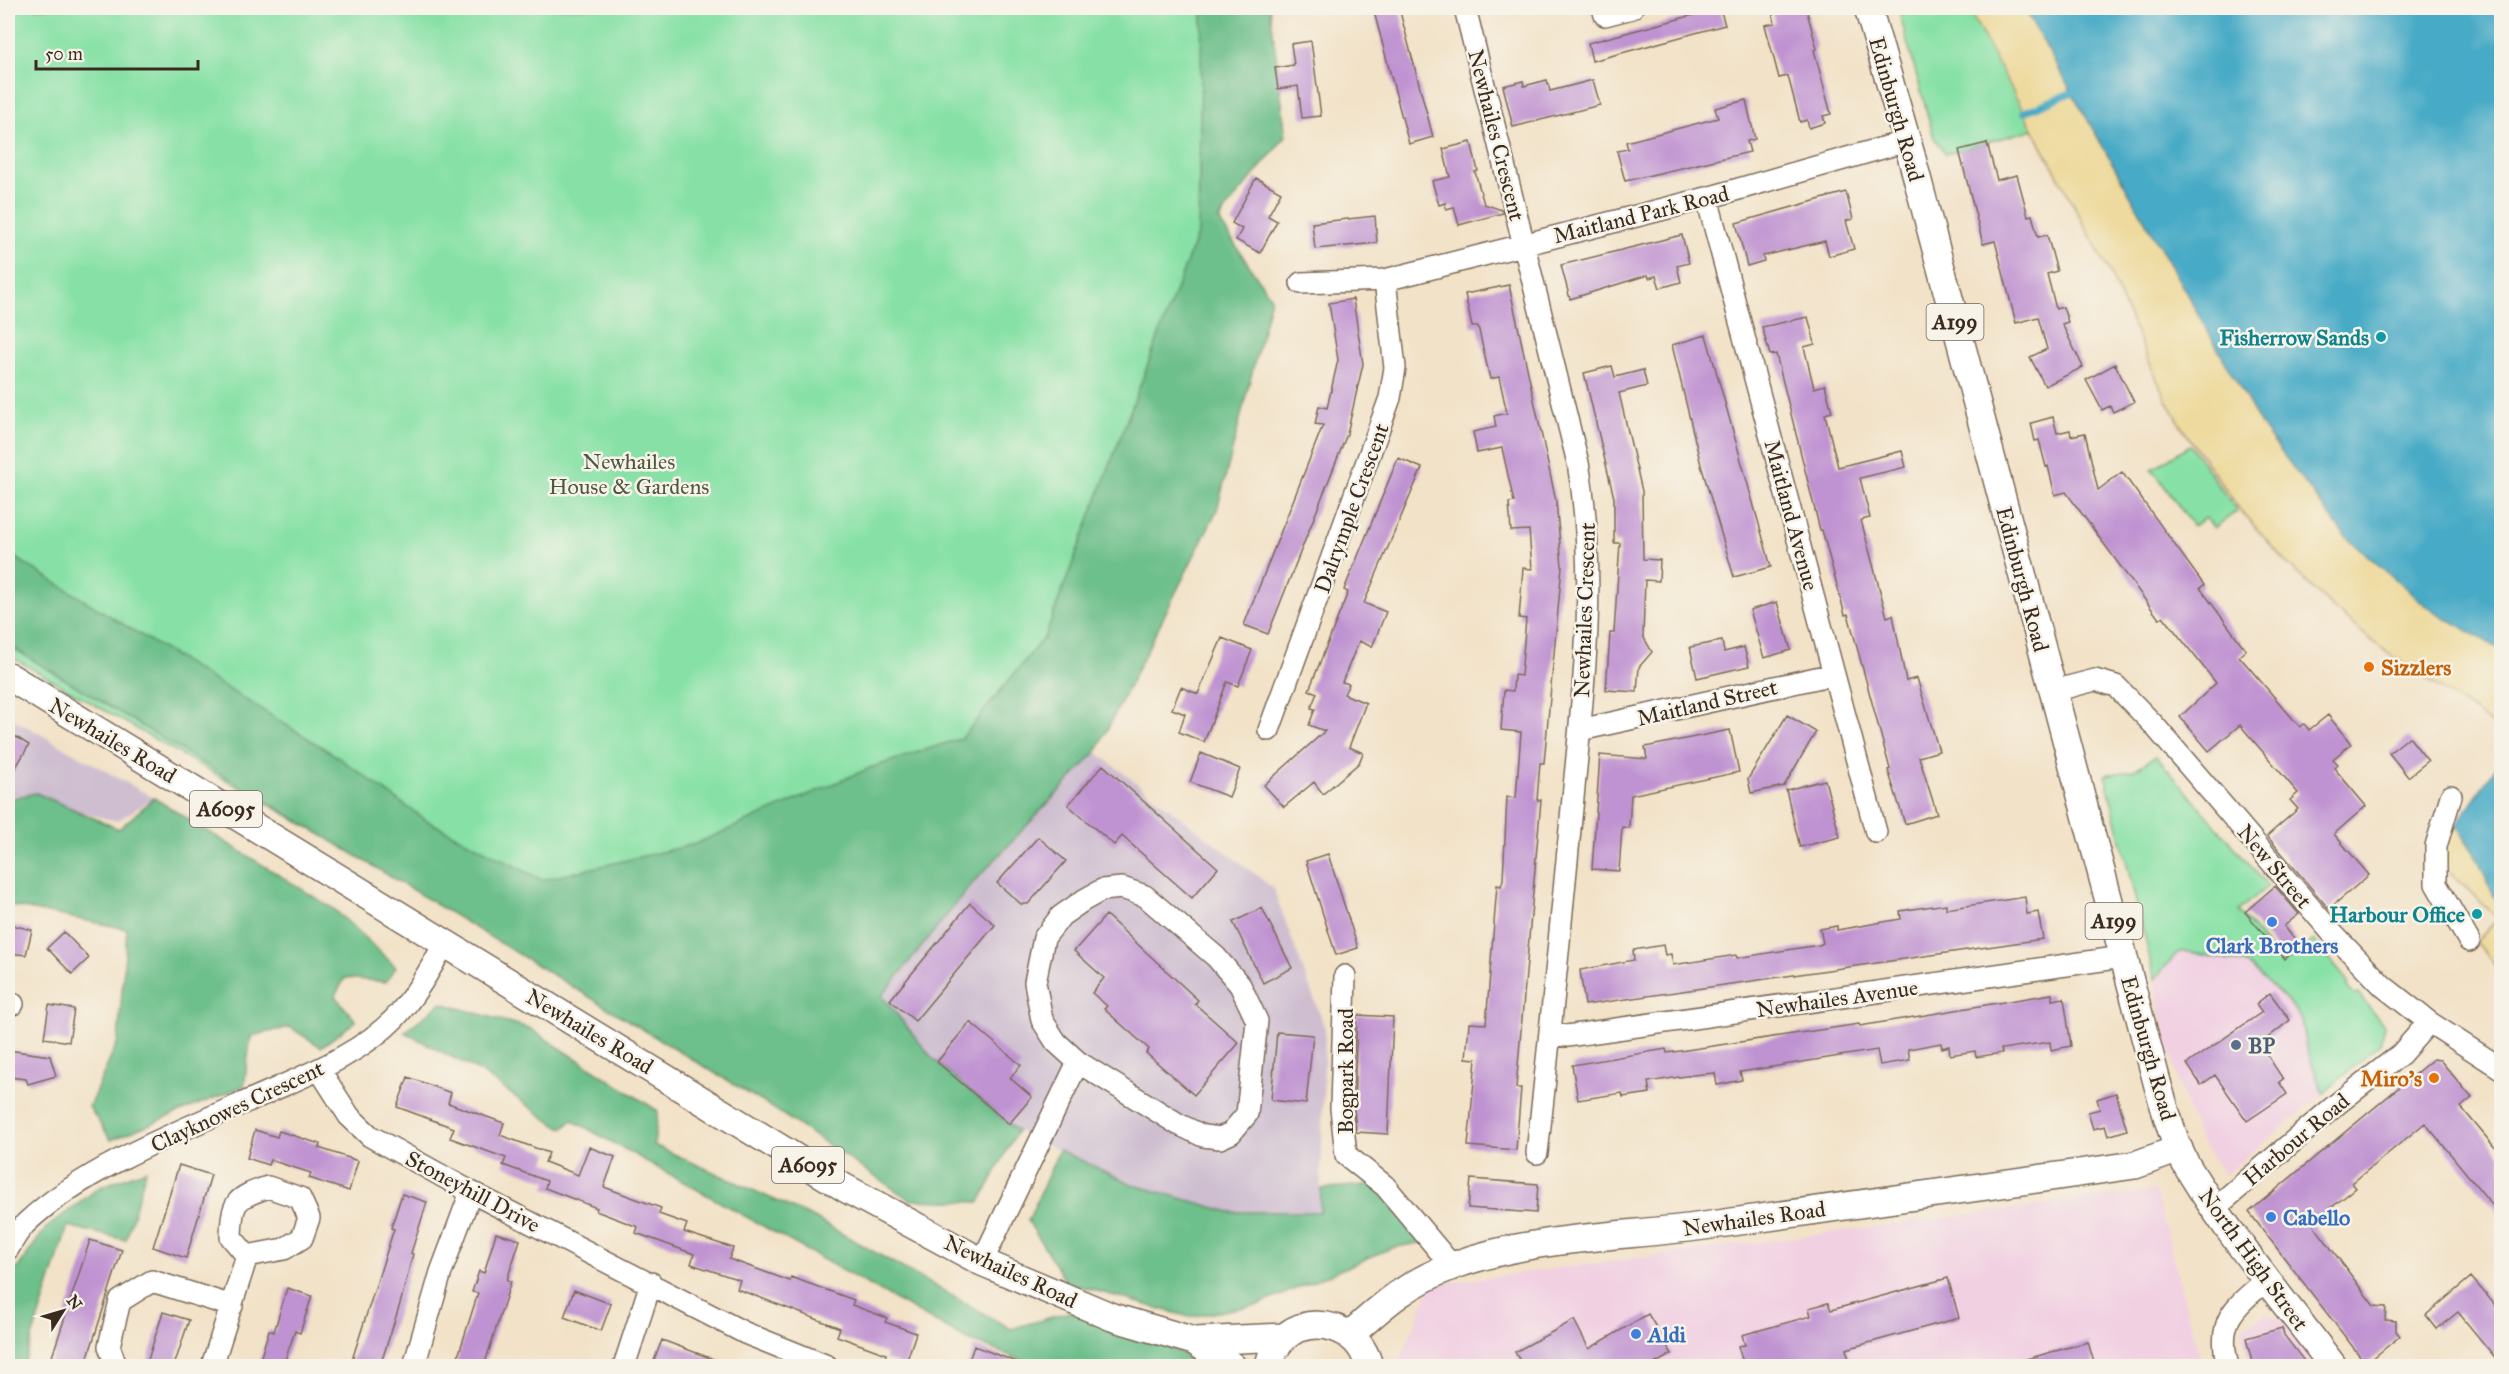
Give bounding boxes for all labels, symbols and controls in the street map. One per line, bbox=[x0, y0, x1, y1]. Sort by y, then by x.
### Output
scale bar bbox=[36, 33, 198, 71]
street label: Edinburgh Road bbox=[1863, 34, 1930, 185]
text: 50 m bbox=[45, 43, 83, 65]
street label: Newhailes Crescent bbox=[1462, 47, 1531, 224]
street label: Maitland Park Road bbox=[1551, 180, 1732, 249]
road number: A199 bbox=[1926, 304, 1984, 340]
place label: Fisherrow Sands bbox=[2220, 324, 2369, 351]
marker: Fisherrow Sands bbox=[2374, 330, 2388, 344]
street label: Dalrymple Crescent bbox=[1308, 419, 1395, 597]
street label: Maitland Avenue bbox=[1758, 437, 1825, 593]
park label: Newhailes House & Gardens bbox=[549, 448, 709, 500]
street label: Edinburgh Road bbox=[1990, 504, 2055, 655]
street label: Newhailes Crescent bbox=[1568, 522, 1601, 698]
place label: Sizzlers bbox=[2381, 654, 2451, 681]
marker: Sizzlers bbox=[2362, 660, 2376, 674]
street label: Maitland Street bbox=[1634, 673, 1780, 732]
street label: Newhailes Road bbox=[44, 692, 181, 789]
road number: A6095 bbox=[190, 791, 262, 827]
street label: New Street bbox=[2232, 819, 2318, 914]
place label: Harbour Office bbox=[2329, 901, 2465, 928]
road number: A199 bbox=[2086, 903, 2142, 939]
marker: Harbour Office bbox=[2470, 907, 2484, 921]
marker: Clark Brothers bbox=[2265, 915, 2279, 929]
place label: Clark Brothers bbox=[2206, 932, 2338, 959]
street label: Edinburgh Road bbox=[2115, 973, 2182, 1124]
street label: Newhailes Avenue bbox=[1754, 974, 1920, 1023]
street label: Newhailes Road bbox=[521, 983, 658, 1080]
street label: Bogpark Road bbox=[1332, 1008, 1359, 1134]
place label: BP bbox=[2248, 1032, 2275, 1059]
marker: BP bbox=[2229, 1038, 2243, 1052]
street label: Clayknowes Crescent bbox=[146, 1054, 328, 1158]
place label: Miro's bbox=[2361, 1065, 2422, 1092]
marker: Miro's bbox=[2427, 1071, 2441, 1085]
street label: Harbour Road bbox=[2238, 1087, 2355, 1192]
street label: Stoneyhill Drive bbox=[401, 1145, 545, 1238]
road number: A6095 bbox=[772, 1147, 844, 1183]
street label: North High Street bbox=[2193, 1183, 2314, 1336]
street label: Newhailes Road bbox=[1681, 1195, 1827, 1242]
place label: Cabello bbox=[2283, 1204, 2350, 1231]
marker: Cabello bbox=[2264, 1210, 2278, 1224]
street label: Newhailes Road bbox=[940, 1229, 1082, 1314]
north arrow bbox=[33, 1281, 93, 1341]
text: N bbox=[63, 1291, 87, 1314]
place label: Aldi bbox=[1646, 1321, 1687, 1348]
marker: Aldi bbox=[1629, 1327, 1643, 1341]

